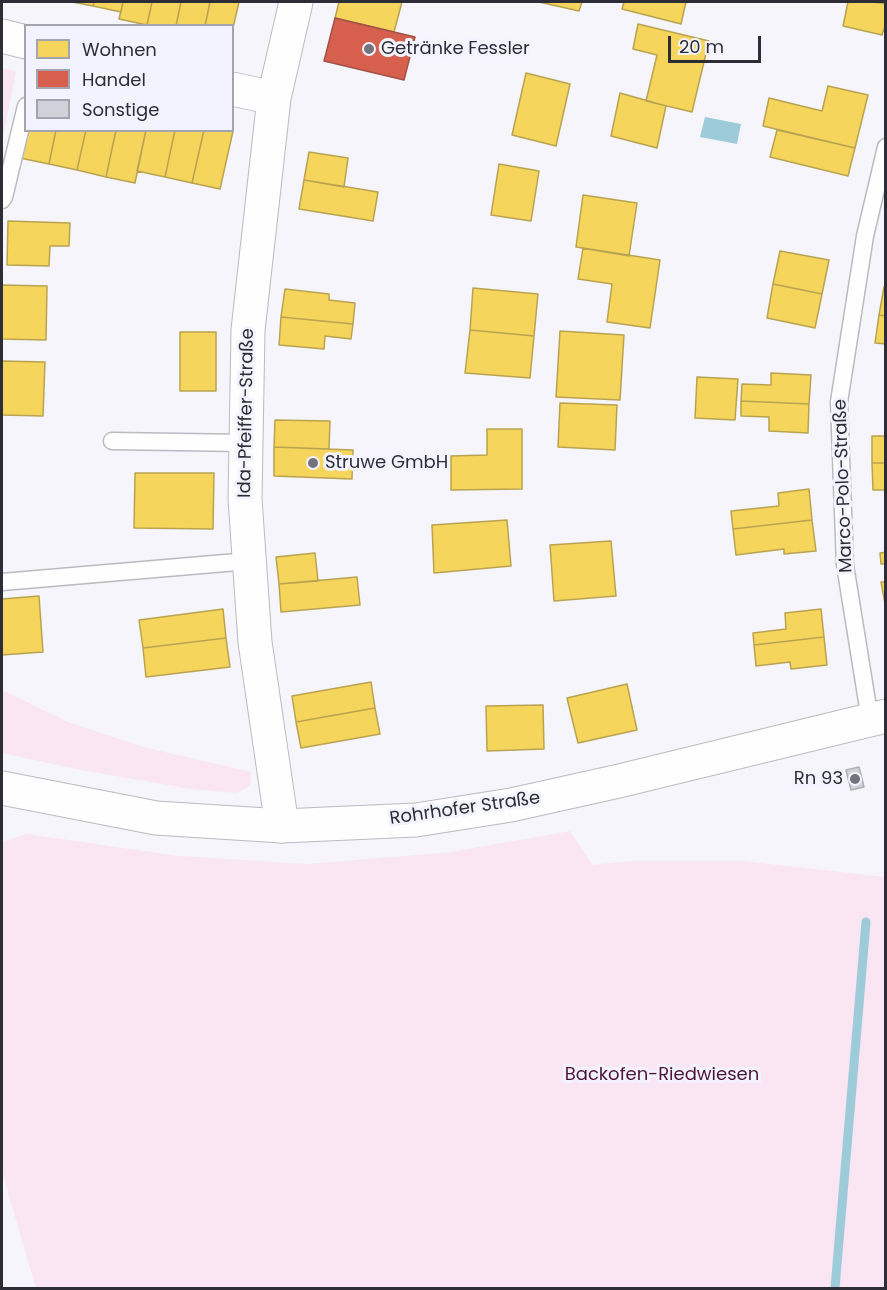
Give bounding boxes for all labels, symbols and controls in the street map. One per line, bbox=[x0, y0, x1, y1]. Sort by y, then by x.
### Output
legend bbox=[24, 24, 234, 132]
scale bar bbox=[671, 24, 764, 62]
text: 20 m bbox=[679, 34, 724, 59]
text: Wohnen bbox=[82, 37, 157, 62]
place label: Getränke Fessler bbox=[381, 38, 530, 60]
marker: Getränke Fessler bbox=[362, 42, 376, 56]
text: Handel bbox=[82, 67, 146, 92]
text: Sonstige bbox=[82, 97, 159, 122]
street label: Ida-Pfeiffer-Straße bbox=[235, 328, 259, 498]
street label: Marco-Polo-Straße bbox=[830, 399, 858, 573]
place label: Struwe GmbH bbox=[325, 452, 448, 474]
marker: Struwe GmbH bbox=[306, 456, 320, 470]
place label: Rn 93 bbox=[794, 768, 843, 790]
marker: Rn 93 bbox=[848, 772, 862, 786]
street label: Rohrhofer Straße bbox=[388, 788, 542, 830]
park label: Backofen-Riedwiesen bbox=[565, 1064, 759, 1086]

